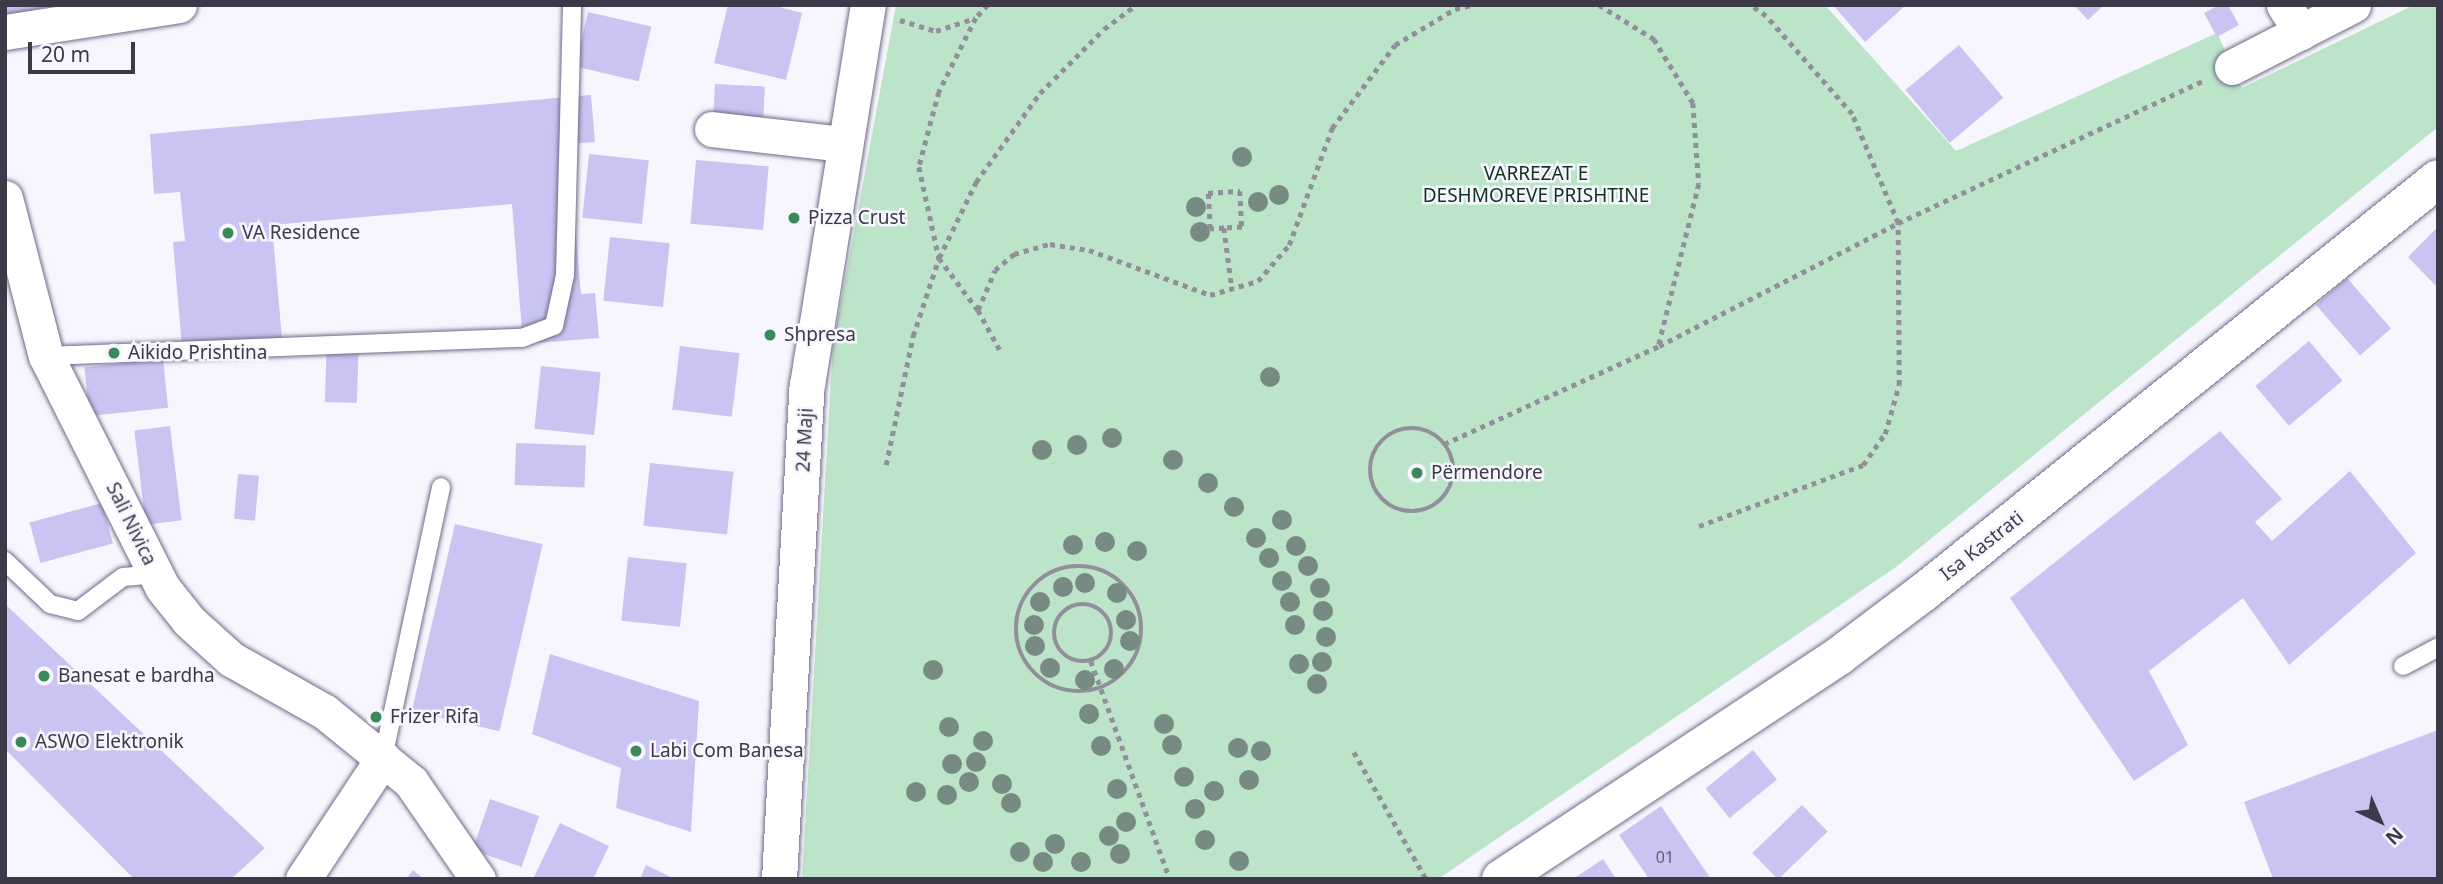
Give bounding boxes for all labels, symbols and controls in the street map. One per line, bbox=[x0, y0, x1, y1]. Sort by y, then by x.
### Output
scale bar bbox=[32, 28, 138, 72]
text: 20 m bbox=[41, 40, 90, 68]
park label: VARREZAT E DESHMOREVE PRISHTINE bbox=[1423, 163, 1649, 207]
place label: Pizza Crust bbox=[808, 207, 905, 229]
marker: Pizza Crust bbox=[786, 210, 802, 226]
place label: VA Residence bbox=[242, 222, 360, 244]
marker: VA Residence bbox=[220, 225, 236, 241]
place label: Shpresa bbox=[784, 324, 856, 346]
marker: Shpresa bbox=[762, 327, 778, 343]
place label: Aikido Prishtina bbox=[128, 342, 267, 364]
marker: Aikido Prishtina bbox=[106, 345, 122, 361]
street label: 24 Maji bbox=[792, 407, 818, 473]
place label: Përmendore bbox=[1431, 462, 1543, 484]
marker: Përmendore bbox=[1409, 465, 1425, 481]
street label: Sali Nivica bbox=[101, 479, 161, 569]
street label: Isa Kastrati bbox=[1936, 506, 2028, 586]
place label: Banesat e bardha bbox=[58, 665, 215, 687]
marker: Banesat e bardha bbox=[36, 668, 52, 684]
place label: Frizer Rifa bbox=[390, 706, 479, 728]
marker: Frizer Rifa bbox=[368, 709, 384, 725]
place label: ASWO Elektronik bbox=[35, 731, 184, 753]
marker: ASWO Elektronik bbox=[13, 734, 29, 750]
place label: Labi Com Banesa bbox=[650, 740, 804, 762]
marker: Labi Com Banesa bbox=[628, 743, 644, 759]
north arrow bbox=[2345, 786, 2415, 856]
text: N bbox=[2380, 821, 2409, 851]
house number: 01 bbox=[1656, 847, 1674, 867]

